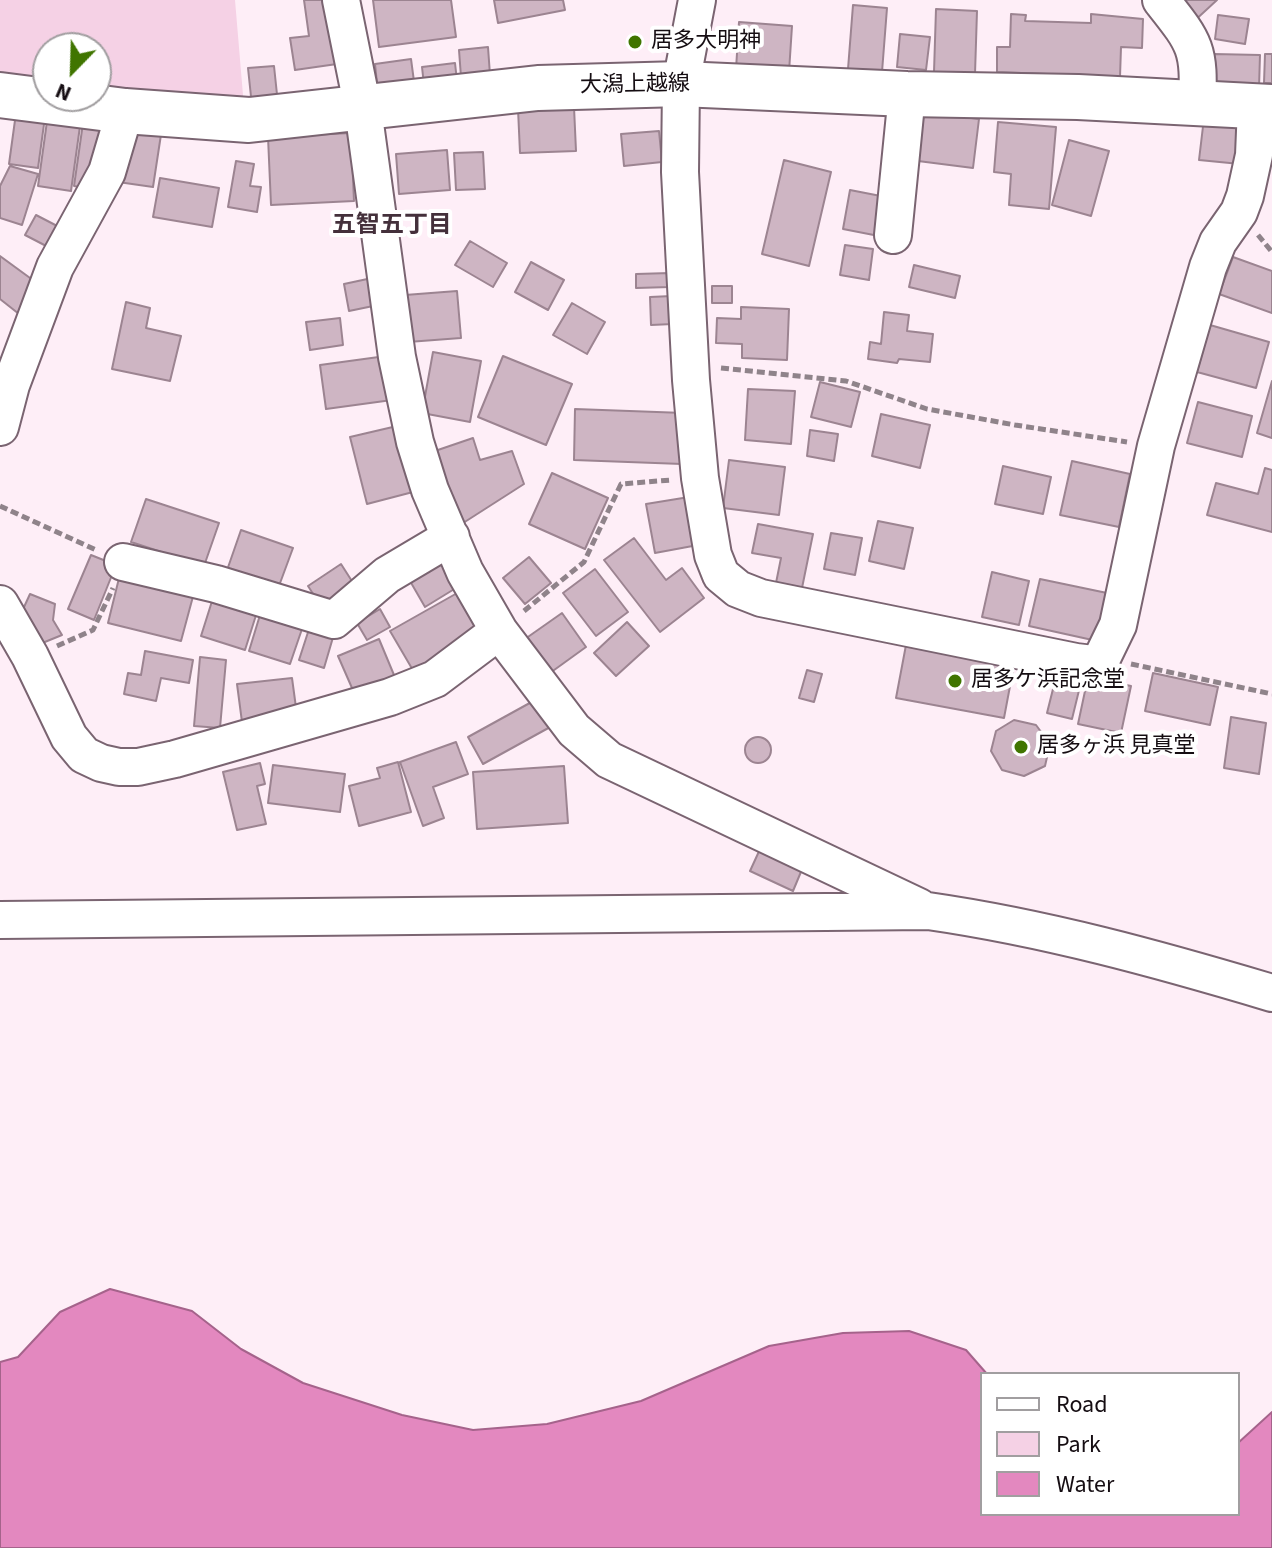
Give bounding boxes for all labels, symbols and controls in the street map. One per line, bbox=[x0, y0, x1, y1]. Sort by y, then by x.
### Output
place label: 居多大明神 bbox=[651, 29, 761, 55]
north arrow bbox=[32, 32, 112, 112]
marker: 居多大明神 bbox=[626, 33, 644, 51]
street label: 大潟上越線 bbox=[580, 72, 690, 100]
text: N bbox=[50, 75, 76, 110]
district label: 五智五丁目 bbox=[332, 213, 452, 241]
place label: 居多ケ浜記念堂 bbox=[971, 668, 1125, 694]
marker: 居多ケ浜記念堂 bbox=[946, 672, 964, 690]
place label: 居多ヶ浜 見真堂 bbox=[1037, 734, 1195, 760]
marker: 居多ヶ浜 見真堂 bbox=[1012, 738, 1030, 756]
legend bbox=[980, 1372, 1240, 1516]
text: Road bbox=[1056, 1387, 1108, 1422]
text: Park bbox=[1056, 1427, 1101, 1462]
text: Water bbox=[1056, 1467, 1114, 1502]

